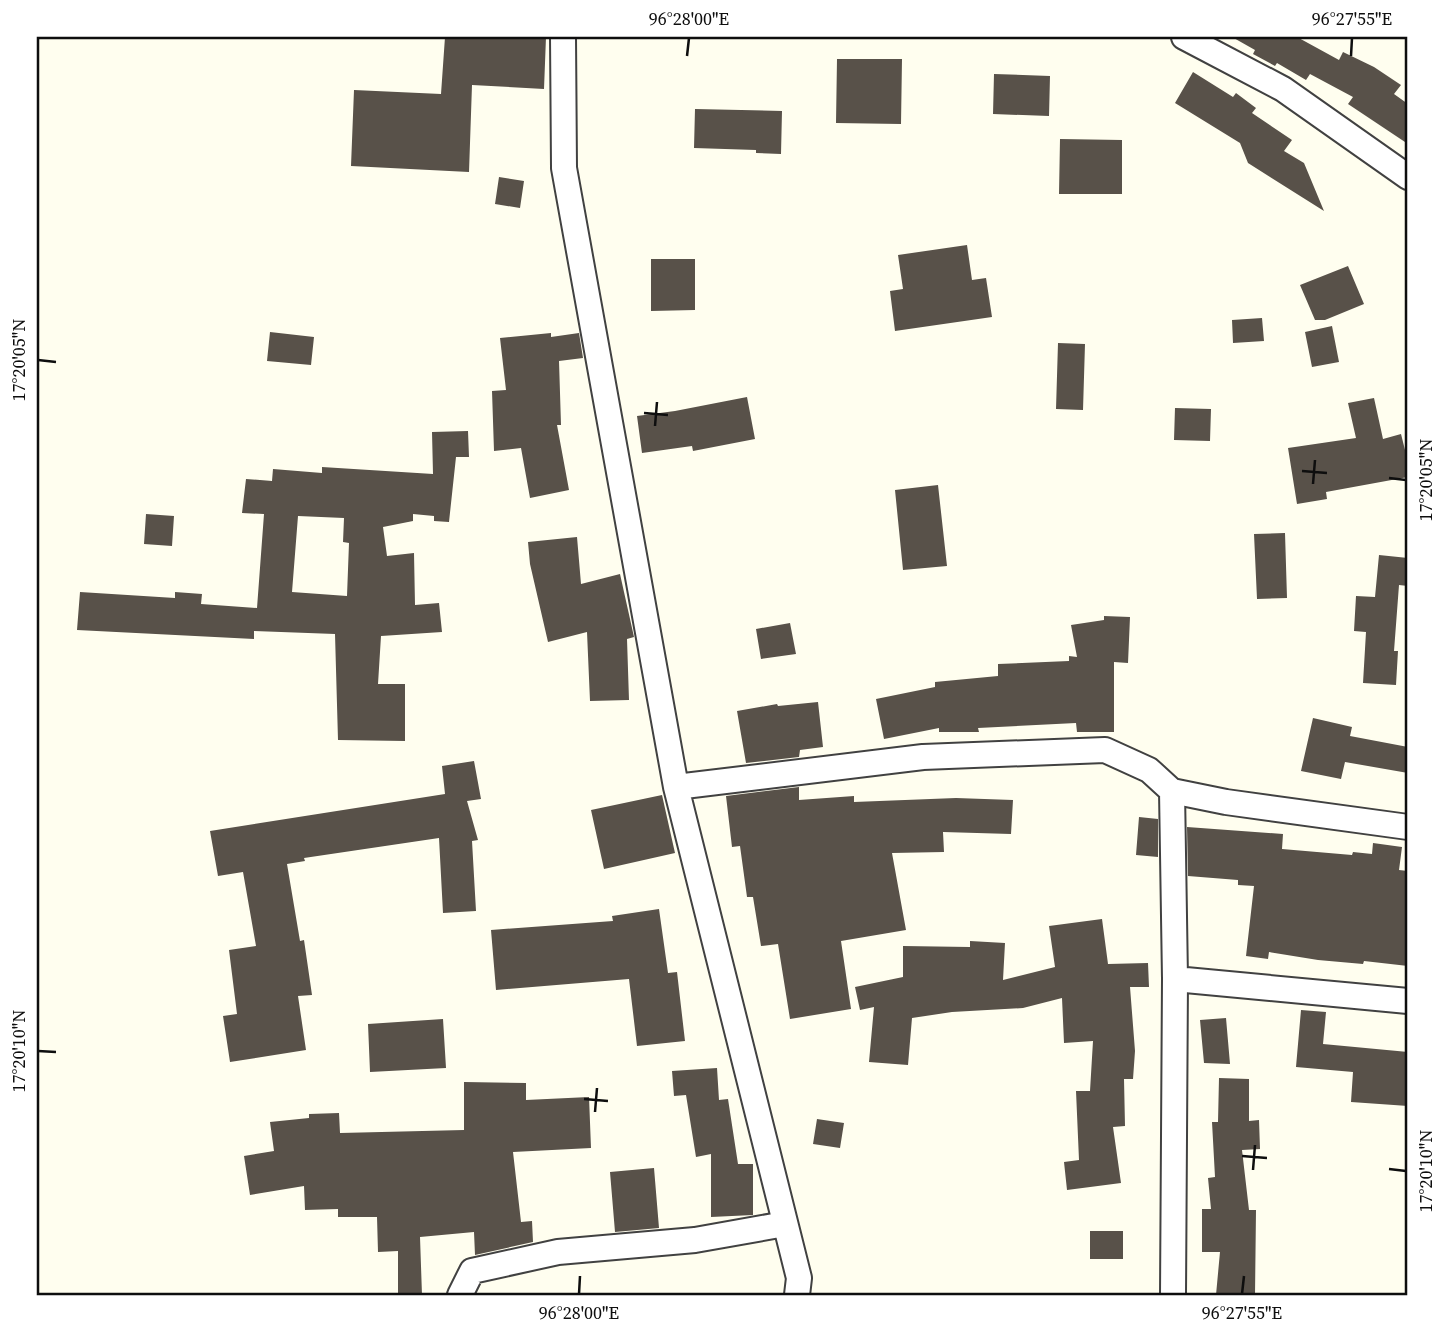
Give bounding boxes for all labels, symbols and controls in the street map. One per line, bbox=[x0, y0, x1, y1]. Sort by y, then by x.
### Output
text: 96°28'00"E bbox=[649, 6, 729, 31]
text: 96°27'55"E bbox=[1312, 6, 1392, 31]
text: 17°20'05"N bbox=[6, 319, 31, 401]
text: 17°20'05"N bbox=[1413, 439, 1438, 521]
text: 17°20'10"N bbox=[6, 1010, 31, 1092]
text: 17°20'10"N bbox=[1413, 1130, 1438, 1212]
text: 96°28'00"E bbox=[539, 1300, 619, 1325]
text: 96°27'55"E bbox=[1202, 1300, 1282, 1325]

